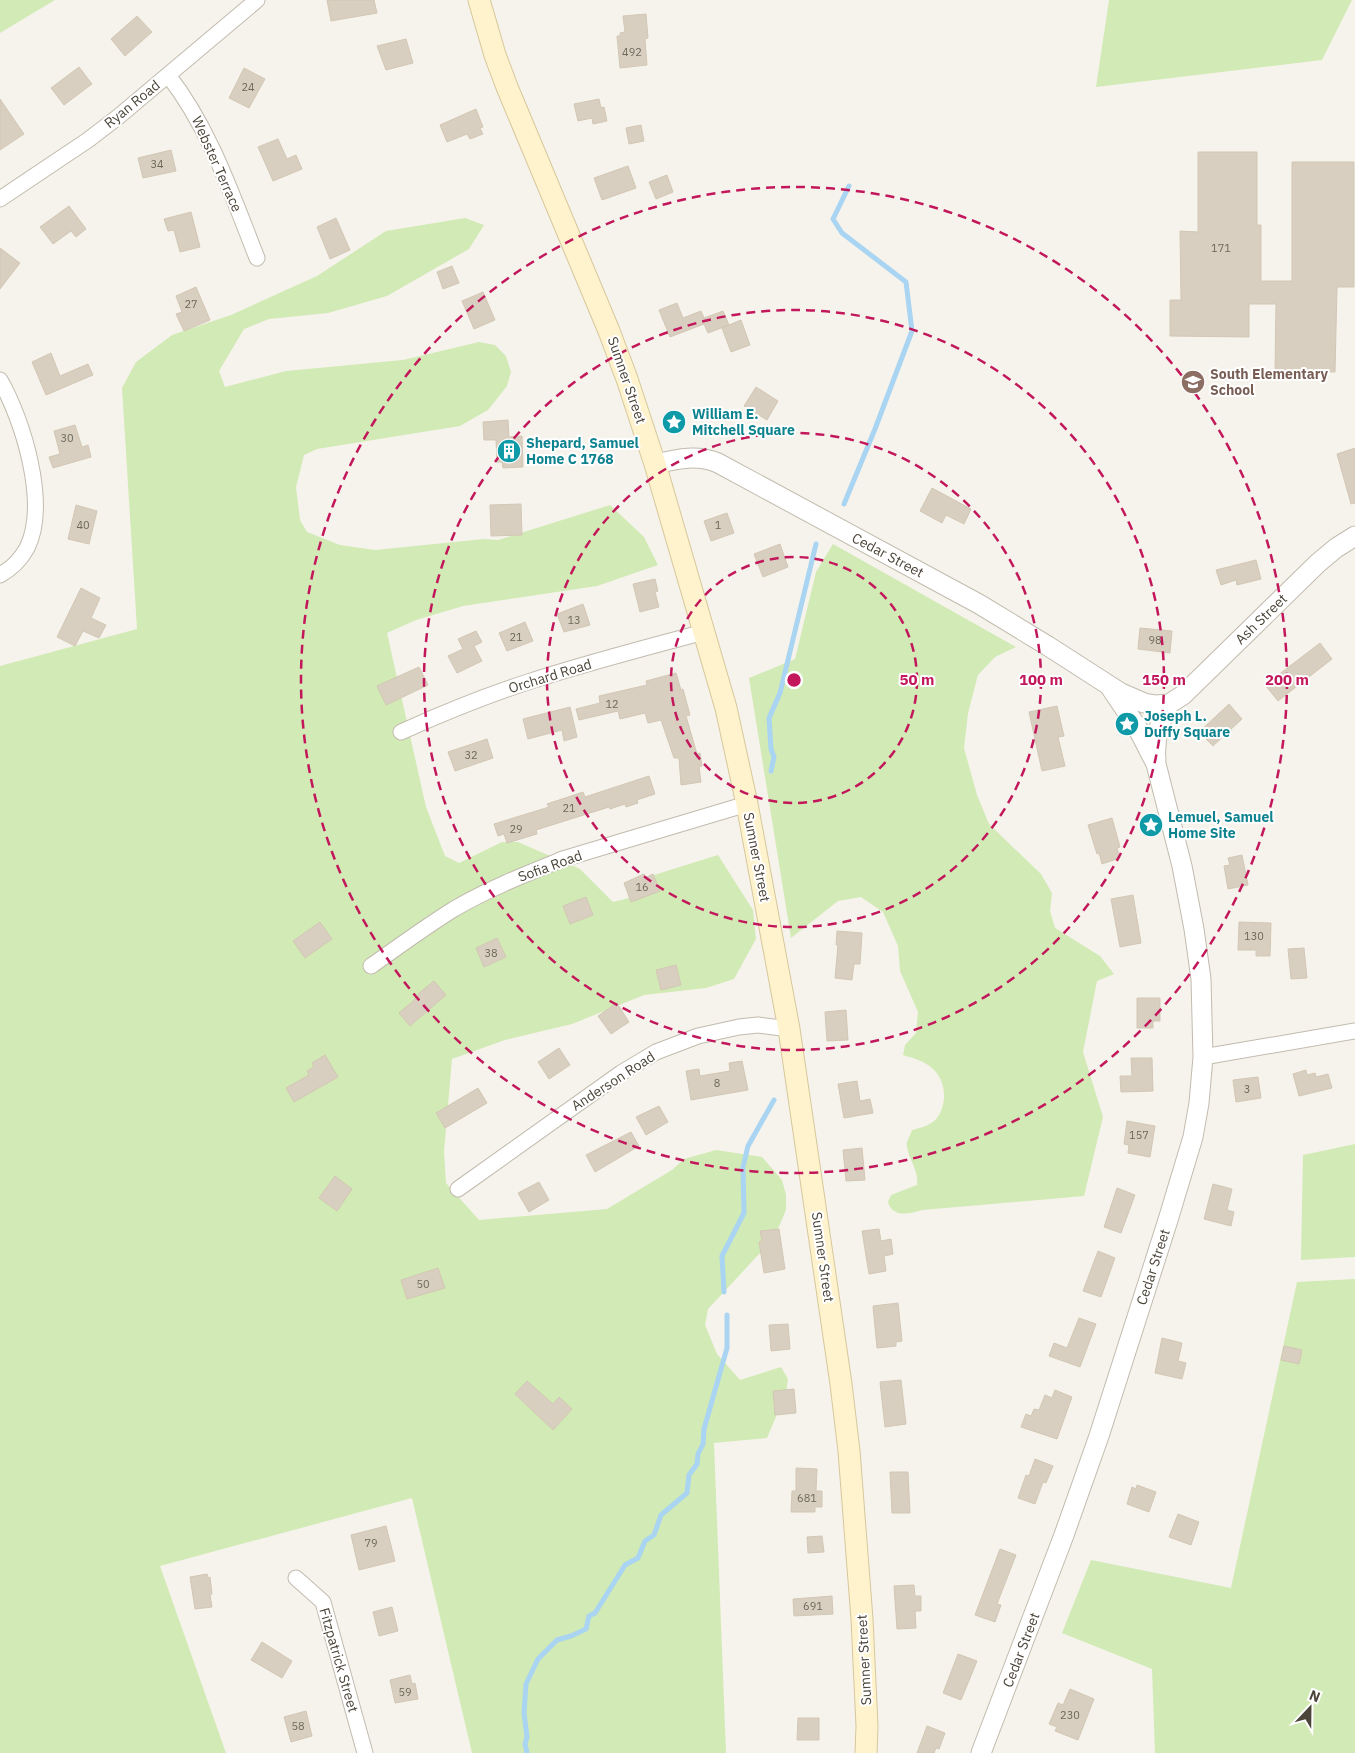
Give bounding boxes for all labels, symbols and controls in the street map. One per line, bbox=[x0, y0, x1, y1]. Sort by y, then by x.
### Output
house number: 492 bbox=[622, 45, 642, 59]
street label: Ryan Road bbox=[100, 76, 164, 132]
house number: 24 bbox=[241, 80, 255, 94]
street label: Webster Terrace bbox=[188, 113, 246, 215]
house number: 34 bbox=[150, 157, 164, 171]
house number: 171 bbox=[1211, 241, 1231, 255]
house number: 27 bbox=[184, 297, 198, 311]
street label: Sumner Street bbox=[604, 334, 650, 426]
place label: South Elementary School bbox=[1210, 365, 1328, 399]
school or university icon: South Elementary School bbox=[1180, 369, 1206, 395]
place label: William E. Mitchell Square bbox=[692, 405, 795, 439]
place icon: William E. Mitchell Square bbox=[661, 409, 687, 435]
house number: 30 bbox=[60, 431, 74, 445]
place label: Shepard, Samuel Home C 1768 bbox=[526, 434, 639, 468]
building icon: Shepard, Samuel Home C 1768 bbox=[496, 438, 522, 464]
house number: 40 bbox=[76, 518, 90, 532]
house number: 1 bbox=[715, 518, 722, 532]
street label: Cedar Street bbox=[849, 529, 927, 581]
street label: Ash Street bbox=[1231, 590, 1291, 648]
house number: 13 bbox=[567, 613, 581, 627]
house number: 21 bbox=[509, 630, 523, 644]
house number: 98 bbox=[1148, 633, 1162, 647]
street label: Orchard Road bbox=[506, 655, 594, 697]
text: 50 m bbox=[900, 670, 934, 689]
text: 100 m bbox=[1019, 670, 1063, 689]
text: 150 m bbox=[1142, 670, 1186, 689]
text: 200 m bbox=[1265, 670, 1309, 689]
centre of rings bbox=[785, 671, 803, 689]
house number: 12 bbox=[605, 697, 619, 711]
place label: Joseph L. Duffy Square bbox=[1144, 707, 1230, 741]
place icon: Joseph L. Duffy Square bbox=[1114, 711, 1140, 737]
house number: 32 bbox=[464, 748, 478, 762]
house number: 21 bbox=[562, 801, 576, 815]
place label: Lemuel, Samuel Home Site bbox=[1168, 808, 1274, 842]
street label: Sumner Street bbox=[740, 811, 775, 903]
place icon: Lemuel, Samuel Home Site bbox=[1138, 812, 1164, 838]
house number: 29 bbox=[509, 822, 523, 836]
street label: Sofia Road bbox=[516, 846, 584, 886]
house number: 16 bbox=[635, 880, 649, 894]
house number: 130 bbox=[1244, 929, 1264, 943]
house number: 38 bbox=[484, 946, 498, 960]
street label: Anderson Road bbox=[568, 1047, 658, 1115]
house number: 8 bbox=[714, 1076, 720, 1090]
house number: 3 bbox=[1244, 1082, 1250, 1096]
house number: 157 bbox=[1129, 1128, 1149, 1142]
street label: Sumner Street bbox=[808, 1211, 838, 1303]
street label: Cedar Street bbox=[1132, 1227, 1174, 1307]
house number: 50 bbox=[416, 1277, 430, 1291]
house number: 681 bbox=[797, 1491, 817, 1505]
house number: 79 bbox=[364, 1536, 378, 1550]
house number: 691 bbox=[803, 1599, 823, 1613]
street label: Fitzpatrick Street bbox=[315, 1606, 363, 1714]
street label: Cedar Street bbox=[998, 1610, 1044, 1690]
street label: Sumner Street bbox=[853, 1614, 875, 1706]
north arrow bbox=[1285, 1683, 1335, 1733]
house number: 59 bbox=[398, 1685, 412, 1699]
text: N bbox=[1307, 1686, 1323, 1706]
house number: 230 bbox=[1060, 1708, 1080, 1722]
house number: 58 bbox=[291, 1719, 305, 1733]

